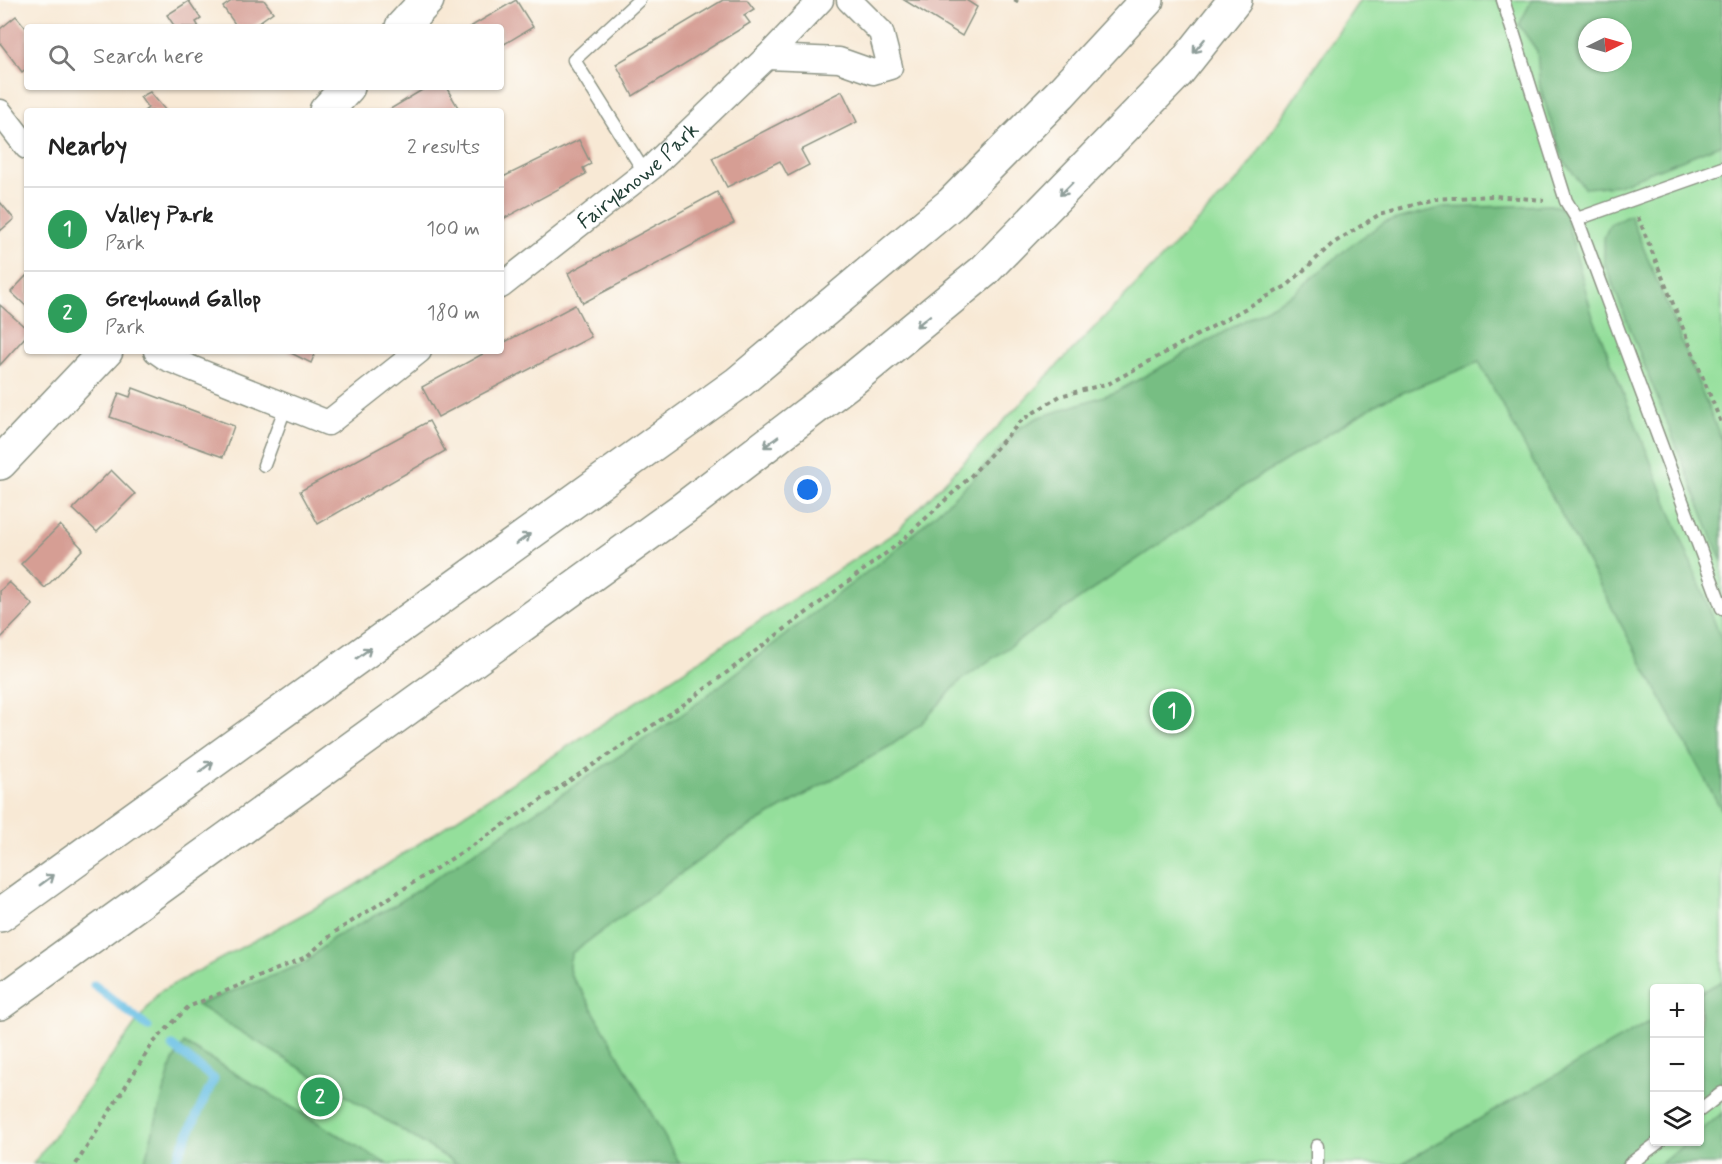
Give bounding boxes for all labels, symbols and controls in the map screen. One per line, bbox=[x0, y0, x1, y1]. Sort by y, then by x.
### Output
north arrow bbox=[1578, 18, 1632, 72]
search box bbox=[24, 24, 504, 90]
one-way arrow bbox=[1192, 37, 1205, 53]
icon: search bbox=[45, 41, 78, 74]
text: Search here bbox=[93, 43, 204, 71]
street label: Fairyknowe Park bbox=[572, 116, 705, 236]
text: Nearby bbox=[48, 130, 127, 164]
text: 2 results bbox=[407, 134, 480, 161]
one-way arrow bbox=[1059, 181, 1074, 196]
text: Valley Park bbox=[105, 202, 213, 230]
text: 1 bbox=[63, 216, 72, 243]
text: 100 m bbox=[426, 216, 480, 243]
text: Park bbox=[105, 230, 145, 257]
text: Greyhound Gallop bbox=[105, 286, 261, 314]
text: 2 bbox=[63, 300, 72, 327]
text: 180 m bbox=[427, 300, 480, 327]
text: Park bbox=[105, 314, 145, 341]
one-way arrow bbox=[916, 314, 932, 327]
one-way arrow bbox=[763, 436, 779, 449]
your location bbox=[793, 475, 822, 504]
one-way arrow bbox=[514, 533, 530, 546]
one-way arrow bbox=[356, 647, 372, 659]
pin: 1 bbox=[1152, 688, 1192, 734]
one-way arrow bbox=[197, 761, 213, 773]
one-way arrow bbox=[39, 874, 55, 887]
map controls bbox=[1650, 984, 1704, 1146]
button: + bbox=[1650, 984, 1704, 1038]
button: − bbox=[1650, 1038, 1704, 1092]
pin: 2 bbox=[300, 1074, 340, 1120]
button: layers bbox=[1650, 1092, 1704, 1146]

